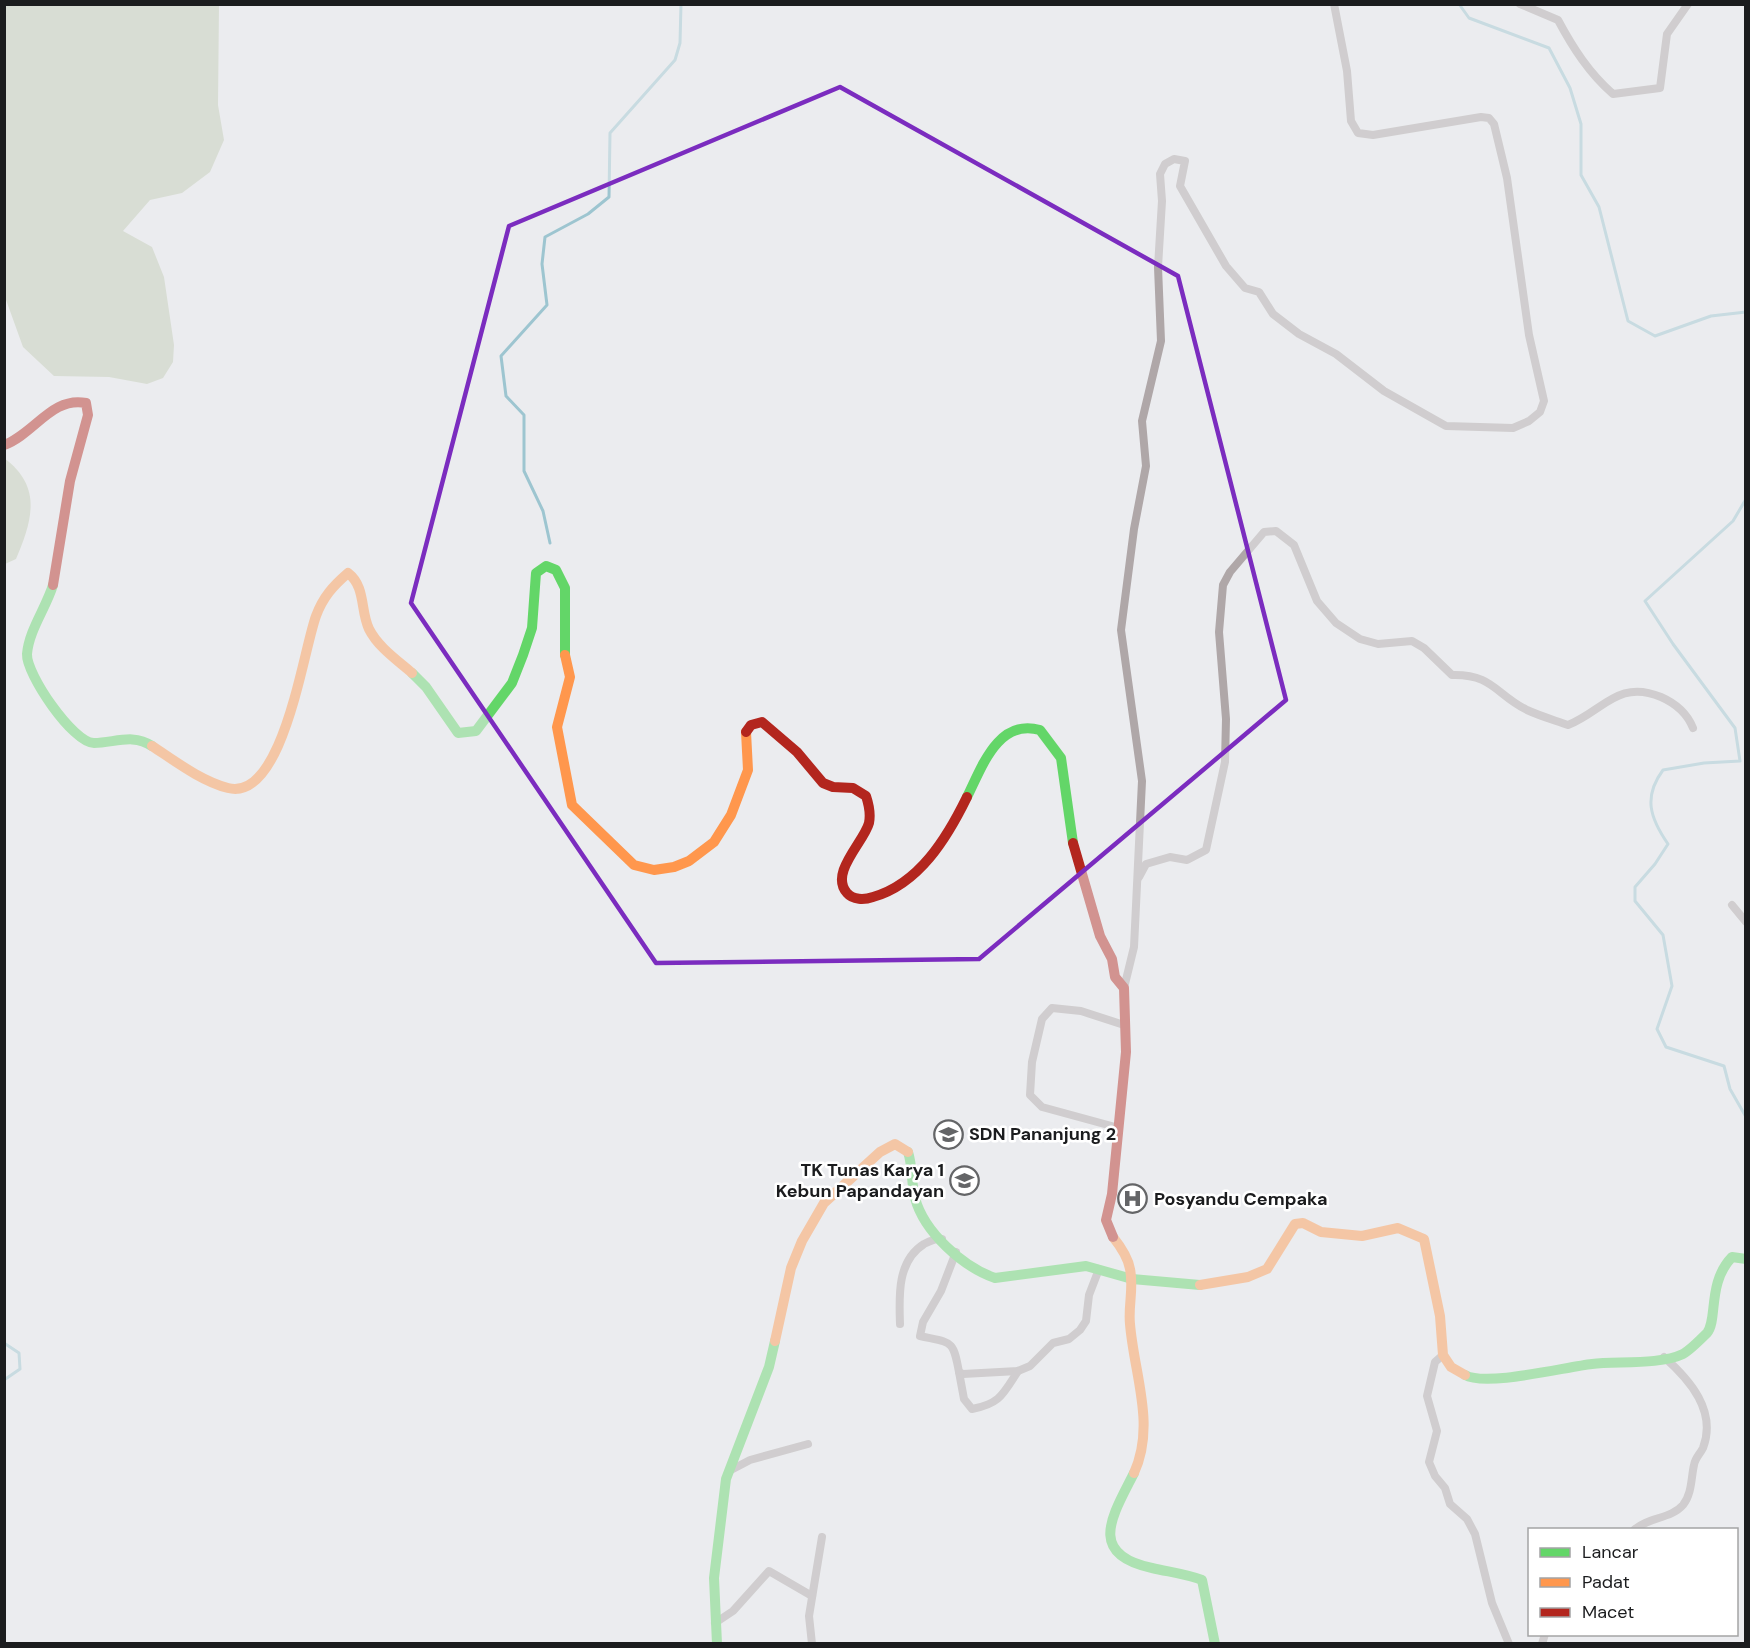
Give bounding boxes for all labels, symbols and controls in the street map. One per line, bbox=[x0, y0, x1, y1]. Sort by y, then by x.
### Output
school or university icon: SDN Pananjung 2 bbox=[932, 1118, 964, 1150]
place label: SDN Pananjung 2 bbox=[969, 1122, 1116, 1146]
place label: TK Tunas Karya 1 Kebun Papandayan bbox=[776, 1158, 944, 1203]
school or university icon: TK Tunas Karya 1 Kebun Papandayan bbox=[949, 1164, 981, 1196]
hospital icon: Posyandu Cempaka bbox=[1117, 1183, 1149, 1215]
place label: Posyandu Cempaka bbox=[1154, 1187, 1328, 1211]
legend bbox=[1528, 1528, 1738, 1636]
text: Lancar bbox=[1582, 1540, 1639, 1564]
text: Padat bbox=[1582, 1570, 1630, 1594]
text: Macet bbox=[1582, 1600, 1634, 1624]

